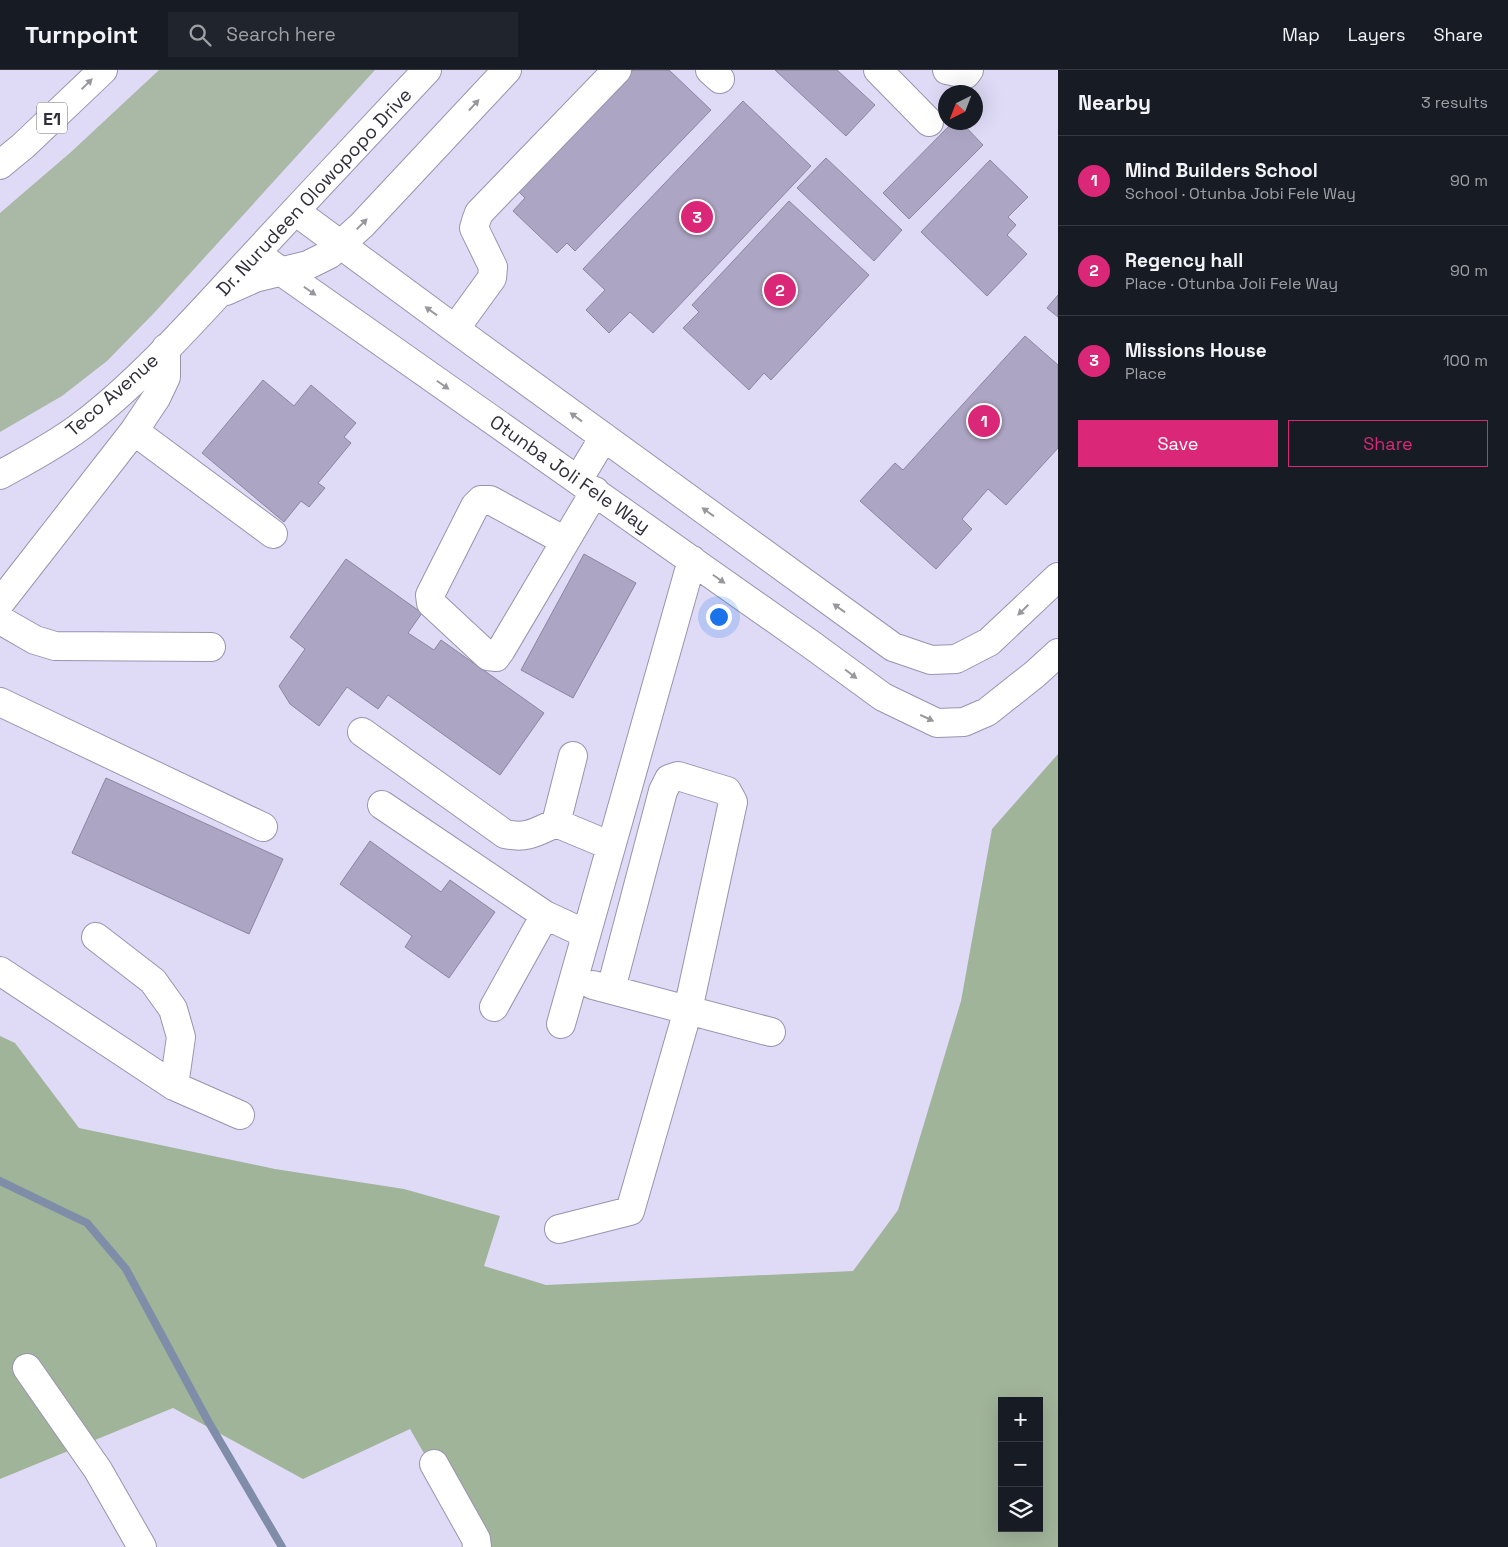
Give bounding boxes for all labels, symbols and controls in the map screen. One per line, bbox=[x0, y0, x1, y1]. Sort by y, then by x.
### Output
search box bbox=[168, 12, 518, 57]
text: Turnpoint bbox=[25, 19, 138, 50]
icon: search bbox=[186, 21, 214, 49]
text: Search here bbox=[226, 22, 336, 47]
text: Map bbox=[1282, 23, 1320, 46]
text: Layers bbox=[1348, 23, 1405, 46]
text: Share bbox=[1433, 23, 1483, 46]
one-way arrow bbox=[81, 78, 93, 90]
street label: Dr. Nurudeen Olowopopo Drive bbox=[211, 83, 417, 301]
north arrow bbox=[938, 85, 983, 130]
text: Nearby bbox=[1078, 89, 1151, 116]
text: 3 results bbox=[1421, 92, 1488, 113]
one-way arrow bbox=[468, 100, 480, 112]
road number: E1 bbox=[37, 102, 67, 134]
text: Mind Builders School bbox=[1125, 158, 1318, 183]
text: 1 bbox=[1090, 170, 1098, 191]
text: 90 m bbox=[1450, 170, 1488, 191]
text: School · Otunba Jobi Fele Way bbox=[1125, 183, 1356, 204]
pin: 3 bbox=[681, 198, 713, 236]
one-way arrow bbox=[356, 218, 368, 230]
text: Regency hall bbox=[1125, 248, 1243, 273]
text: 2 bbox=[1089, 260, 1099, 281]
text: 90 m bbox=[1450, 260, 1488, 281]
pin: 2 bbox=[764, 271, 796, 309]
text: Place · Otunba Joli Fele Way bbox=[1125, 273, 1338, 294]
one-way arrow bbox=[303, 286, 317, 296]
one-way arrow bbox=[424, 306, 438, 316]
text: Missions House bbox=[1125, 338, 1267, 363]
street label: Teco Avenue bbox=[60, 348, 164, 442]
text: 3 bbox=[1089, 350, 1099, 371]
text: 100 m bbox=[1443, 350, 1488, 371]
text: Place bbox=[1125, 363, 1167, 384]
one-way arrow bbox=[436, 380, 450, 390]
pin: 1 bbox=[968, 402, 1000, 440]
street label: Otunba Joli Fele Way bbox=[485, 409, 655, 539]
one-way arrow bbox=[569, 412, 583, 422]
button: Save bbox=[1078, 420, 1278, 467]
button: Share bbox=[1288, 420, 1488, 467]
one-way arrow bbox=[702, 507, 715, 518]
one-way arrow bbox=[712, 574, 726, 584]
one-way arrow bbox=[832, 603, 846, 613]
your location bbox=[706, 604, 732, 630]
one-way arrow bbox=[1017, 604, 1029, 616]
one-way arrow bbox=[844, 668, 857, 679]
one-way arrow bbox=[919, 714, 934, 722]
map controls bbox=[998, 1397, 1043, 1532]
button: + bbox=[998, 1397, 1043, 1442]
button: − bbox=[998, 1442, 1043, 1487]
button: layers bbox=[998, 1487, 1043, 1532]

